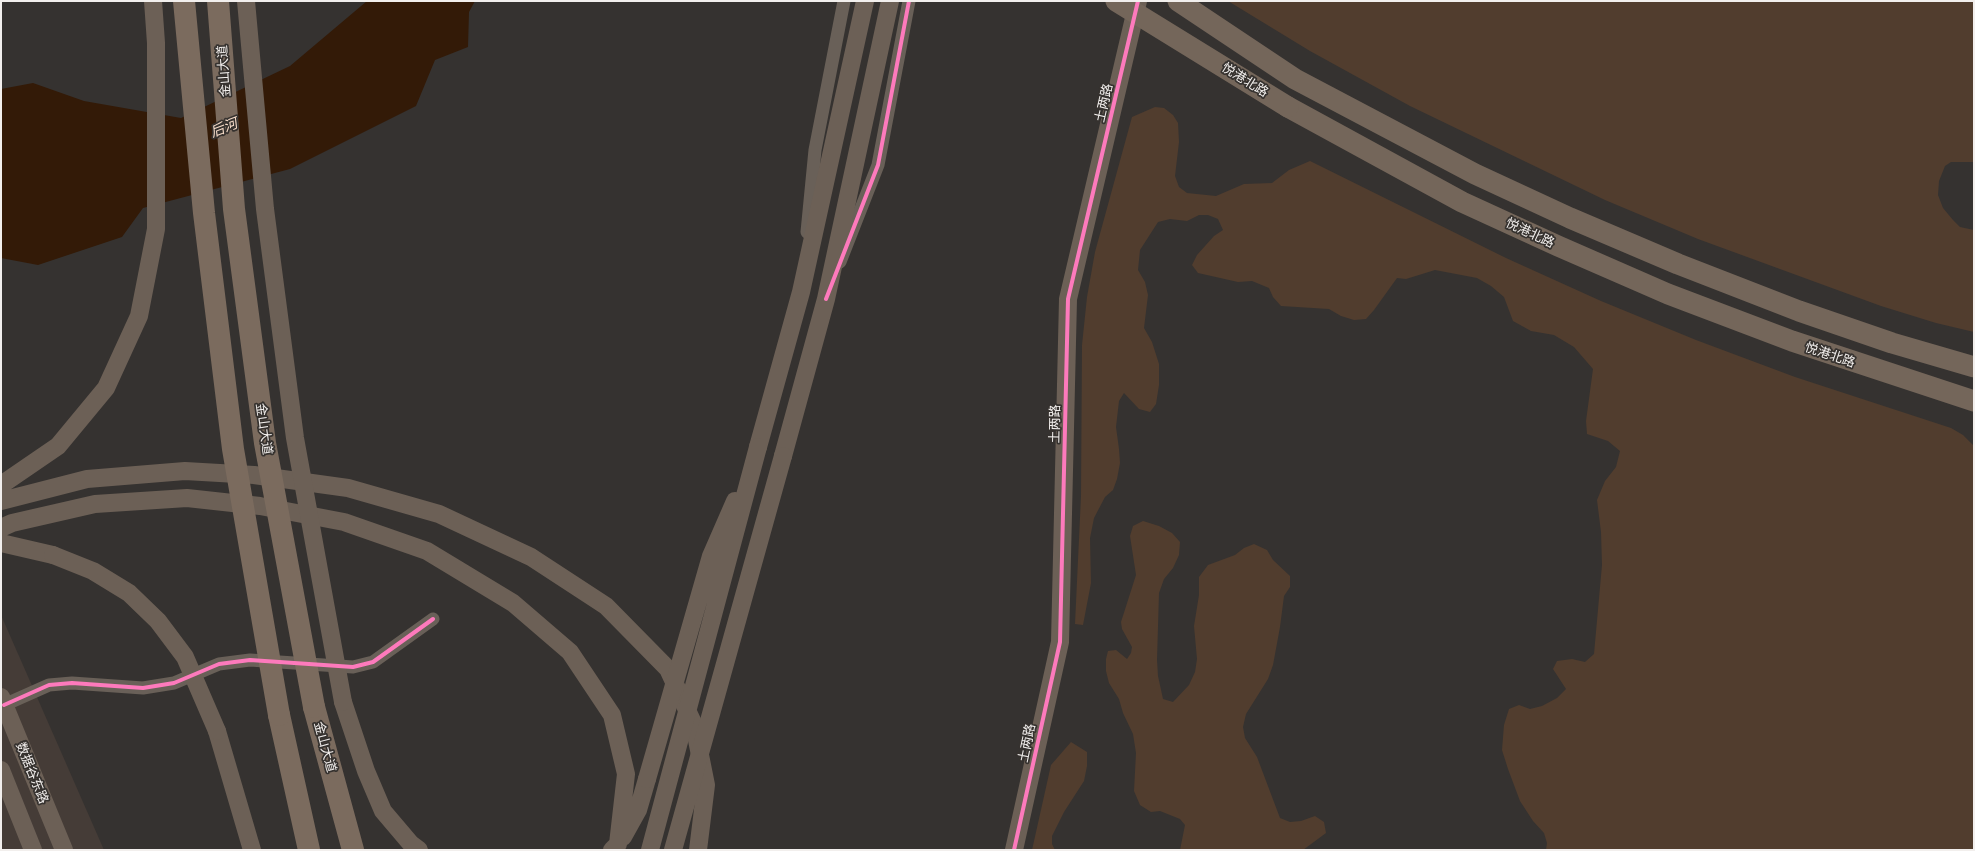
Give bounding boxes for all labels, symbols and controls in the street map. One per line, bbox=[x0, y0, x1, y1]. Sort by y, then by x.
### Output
street label: 金山大道 bbox=[214, 45, 234, 97]
street label: 悦港北路 bbox=[1219, 60, 1271, 100]
street label: 土两路 bbox=[1092, 82, 1116, 124]
water label: 后河 bbox=[208, 115, 240, 141]
street label: 悦港北路 bbox=[1503, 215, 1557, 251]
street label: 悦港北路 bbox=[1803, 339, 1857, 371]
street label: 金山大道 bbox=[253, 402, 275, 456]
street label: 土两路 bbox=[1047, 404, 1063, 444]
street label: 金山大道 bbox=[311, 720, 339, 774]
street label: 土两路 bbox=[1015, 722, 1039, 764]
street label: 数据谷东路 bbox=[13, 740, 51, 806]

